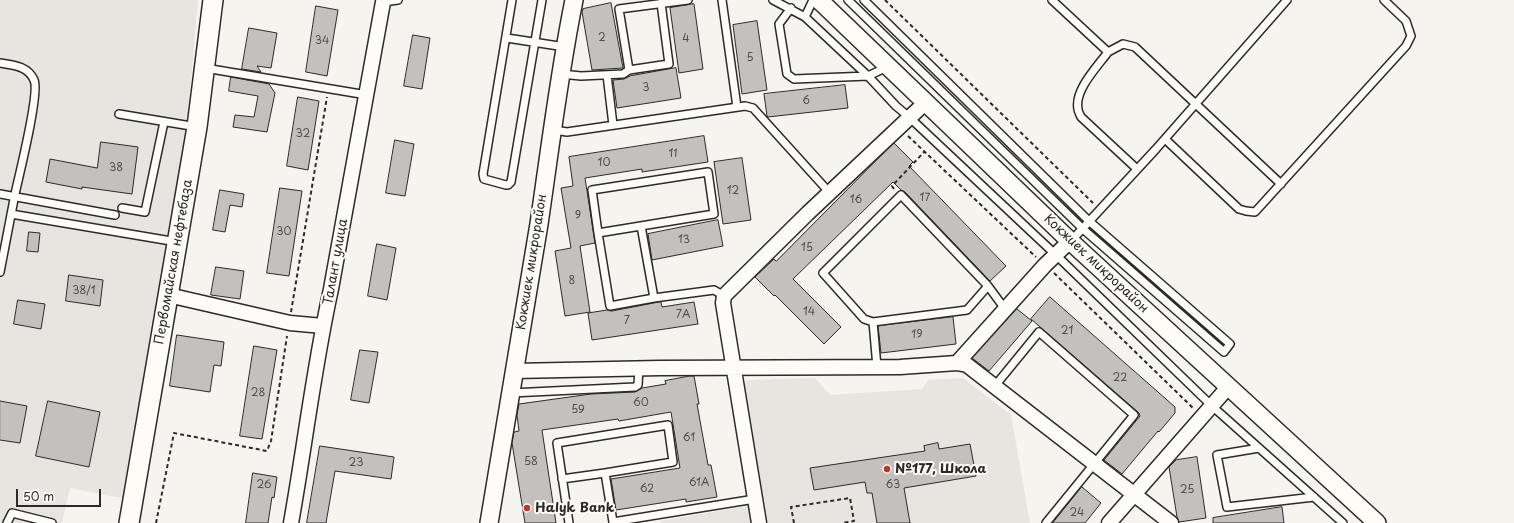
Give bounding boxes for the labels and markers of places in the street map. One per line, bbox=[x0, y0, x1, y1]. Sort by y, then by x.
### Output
place label: №177, Школа bbox=[895, 461, 986, 477]
marker: №177, Школа bbox=[882, 464, 892, 474]
place label: Halyk Bank bbox=[535, 500, 614, 516]
marker: Halyk Bank bbox=[522, 503, 532, 513]

